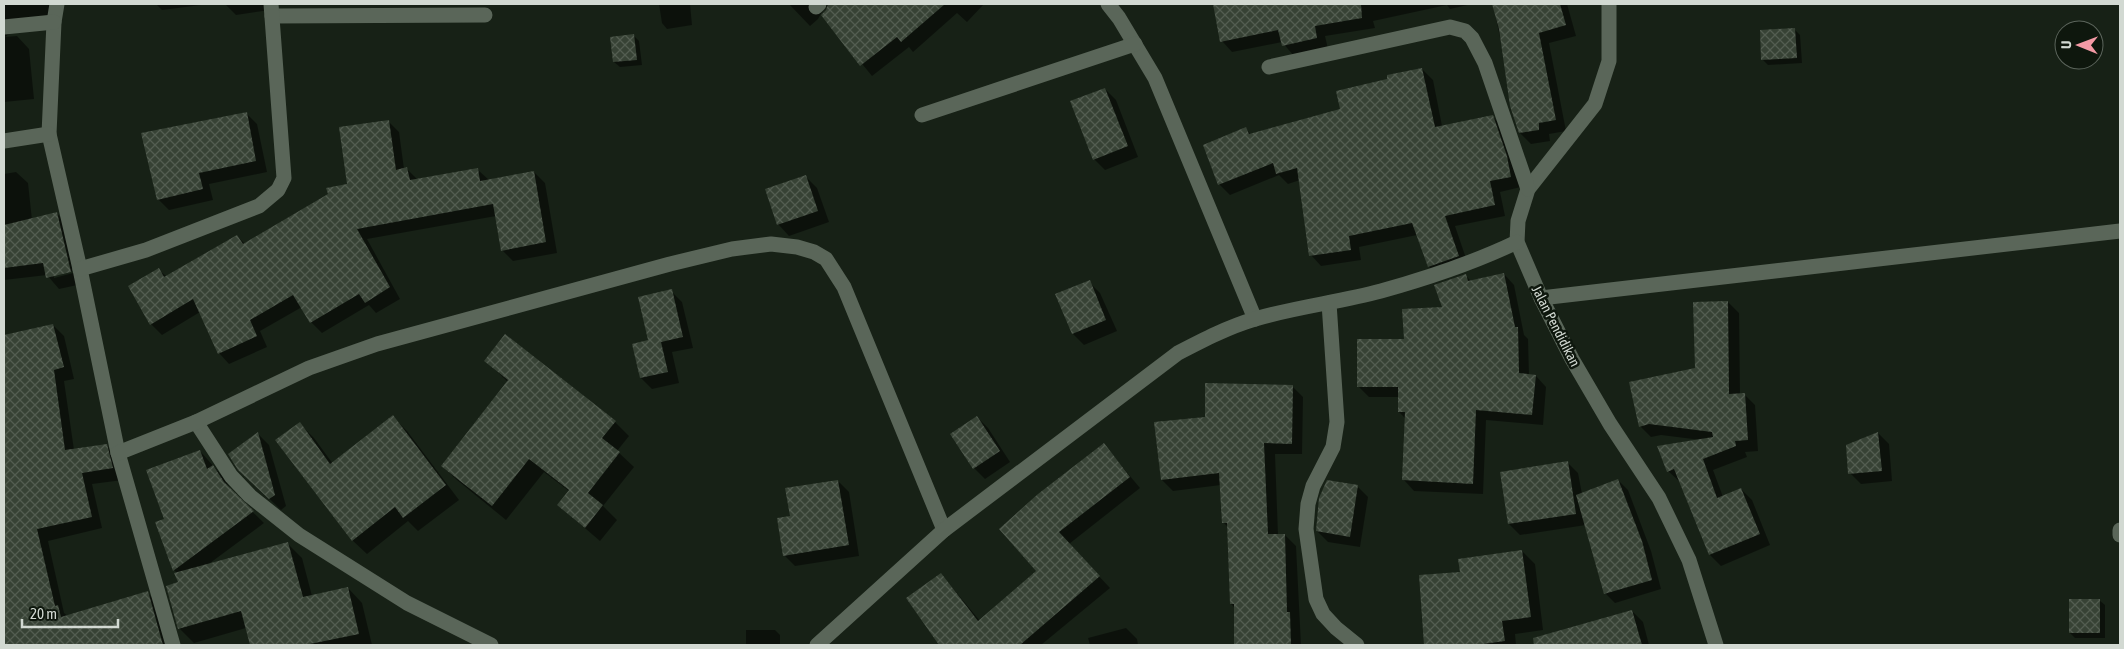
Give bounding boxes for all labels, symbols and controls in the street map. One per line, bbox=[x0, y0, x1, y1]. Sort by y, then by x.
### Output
north arrow bbox=[2054, 20, 2104, 70]
text: U bbox=[2058, 41, 2074, 49]
street label: Jalan Pendidikan bbox=[1529, 283, 1583, 369]
scale bar bbox=[22, 596, 119, 628]
text: 20 m bbox=[30, 605, 57, 622]

